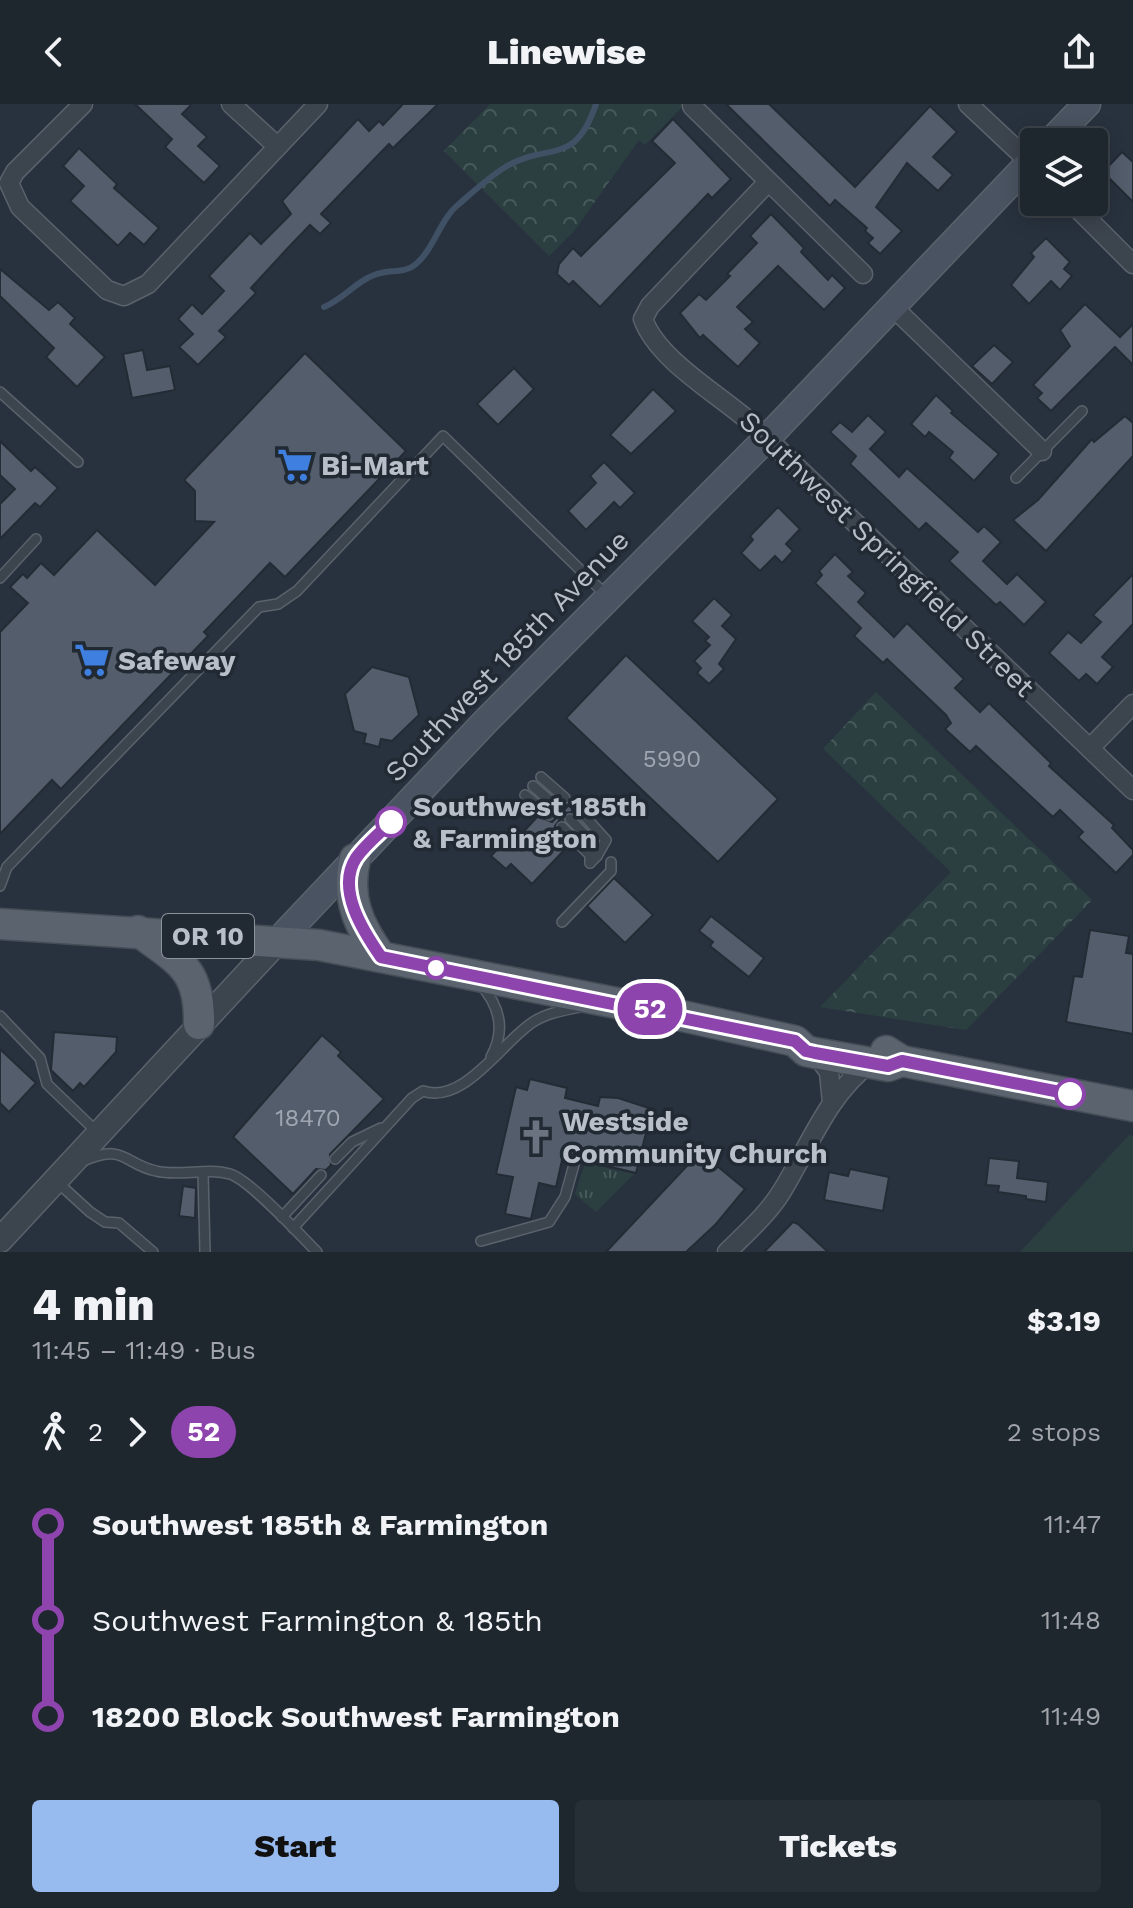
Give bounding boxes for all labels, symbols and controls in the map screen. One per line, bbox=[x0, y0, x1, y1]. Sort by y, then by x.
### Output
icon: back bbox=[32, 30, 76, 74]
icon: share bbox=[1057, 30, 1101, 74]
text: Linewise bbox=[487, 31, 646, 73]
map controls bbox=[1020, 128, 1108, 216]
button: layers bbox=[1020, 128, 1108, 216]
street label: Southwest Springfield Street bbox=[733, 404, 1041, 704]
supermarket icon: Bi-Mart bbox=[276, 446, 314, 484]
place label: Bi-Mart bbox=[321, 449, 429, 482]
street label: Southwest 185th Avenue bbox=[378, 524, 636, 788]
supermarket icon: Safeway bbox=[73, 641, 111, 679]
place label: Safeway bbox=[118, 644, 236, 677]
house number: 5990 bbox=[643, 745, 701, 773]
place label: Southwest 185th & Farmington bbox=[413, 790, 647, 855]
marker: Southwest 185th & Farmington bbox=[376, 807, 406, 837]
road number: OR 10 bbox=[162, 914, 254, 958]
unlabelled marker bbox=[425, 957, 447, 979]
line badge: 52 bbox=[614, 983, 686, 1035]
text: 52 bbox=[633, 992, 667, 1025]
unlabelled marker bbox=[1055, 1079, 1085, 1109]
house number: 18470 bbox=[275, 1104, 341, 1132]
place label: Westside Community Church bbox=[562, 1105, 828, 1170]
church icon: Westside Community Church bbox=[517, 1118, 555, 1156]
text: 4 min bbox=[32, 1279, 154, 1331]
text: $3.19 bbox=[1027, 1303, 1101, 1338]
text: 11:45 – 11:49 · Bus bbox=[32, 1335, 256, 1365]
icon: walk bbox=[32, 1410, 76, 1454]
icon: forward bbox=[115, 1410, 159, 1454]
text: 52 bbox=[187, 1415, 220, 1448]
text: 2 bbox=[88, 1417, 103, 1447]
text: 2 stops bbox=[1007, 1417, 1101, 1447]
text: Southwest 185th & Farmington bbox=[92, 1507, 548, 1542]
text: 11:47 bbox=[1044, 1509, 1101, 1539]
text: Southwest Farmington & 185th bbox=[92, 1603, 543, 1638]
text: 11:48 bbox=[1041, 1605, 1101, 1635]
text: 18200 Block Southwest Farmington bbox=[92, 1699, 620, 1734]
text: 11:49 bbox=[1041, 1701, 1101, 1731]
button: Start bbox=[32, 1800, 559, 1892]
button: Tickets bbox=[575, 1800, 1101, 1892]

